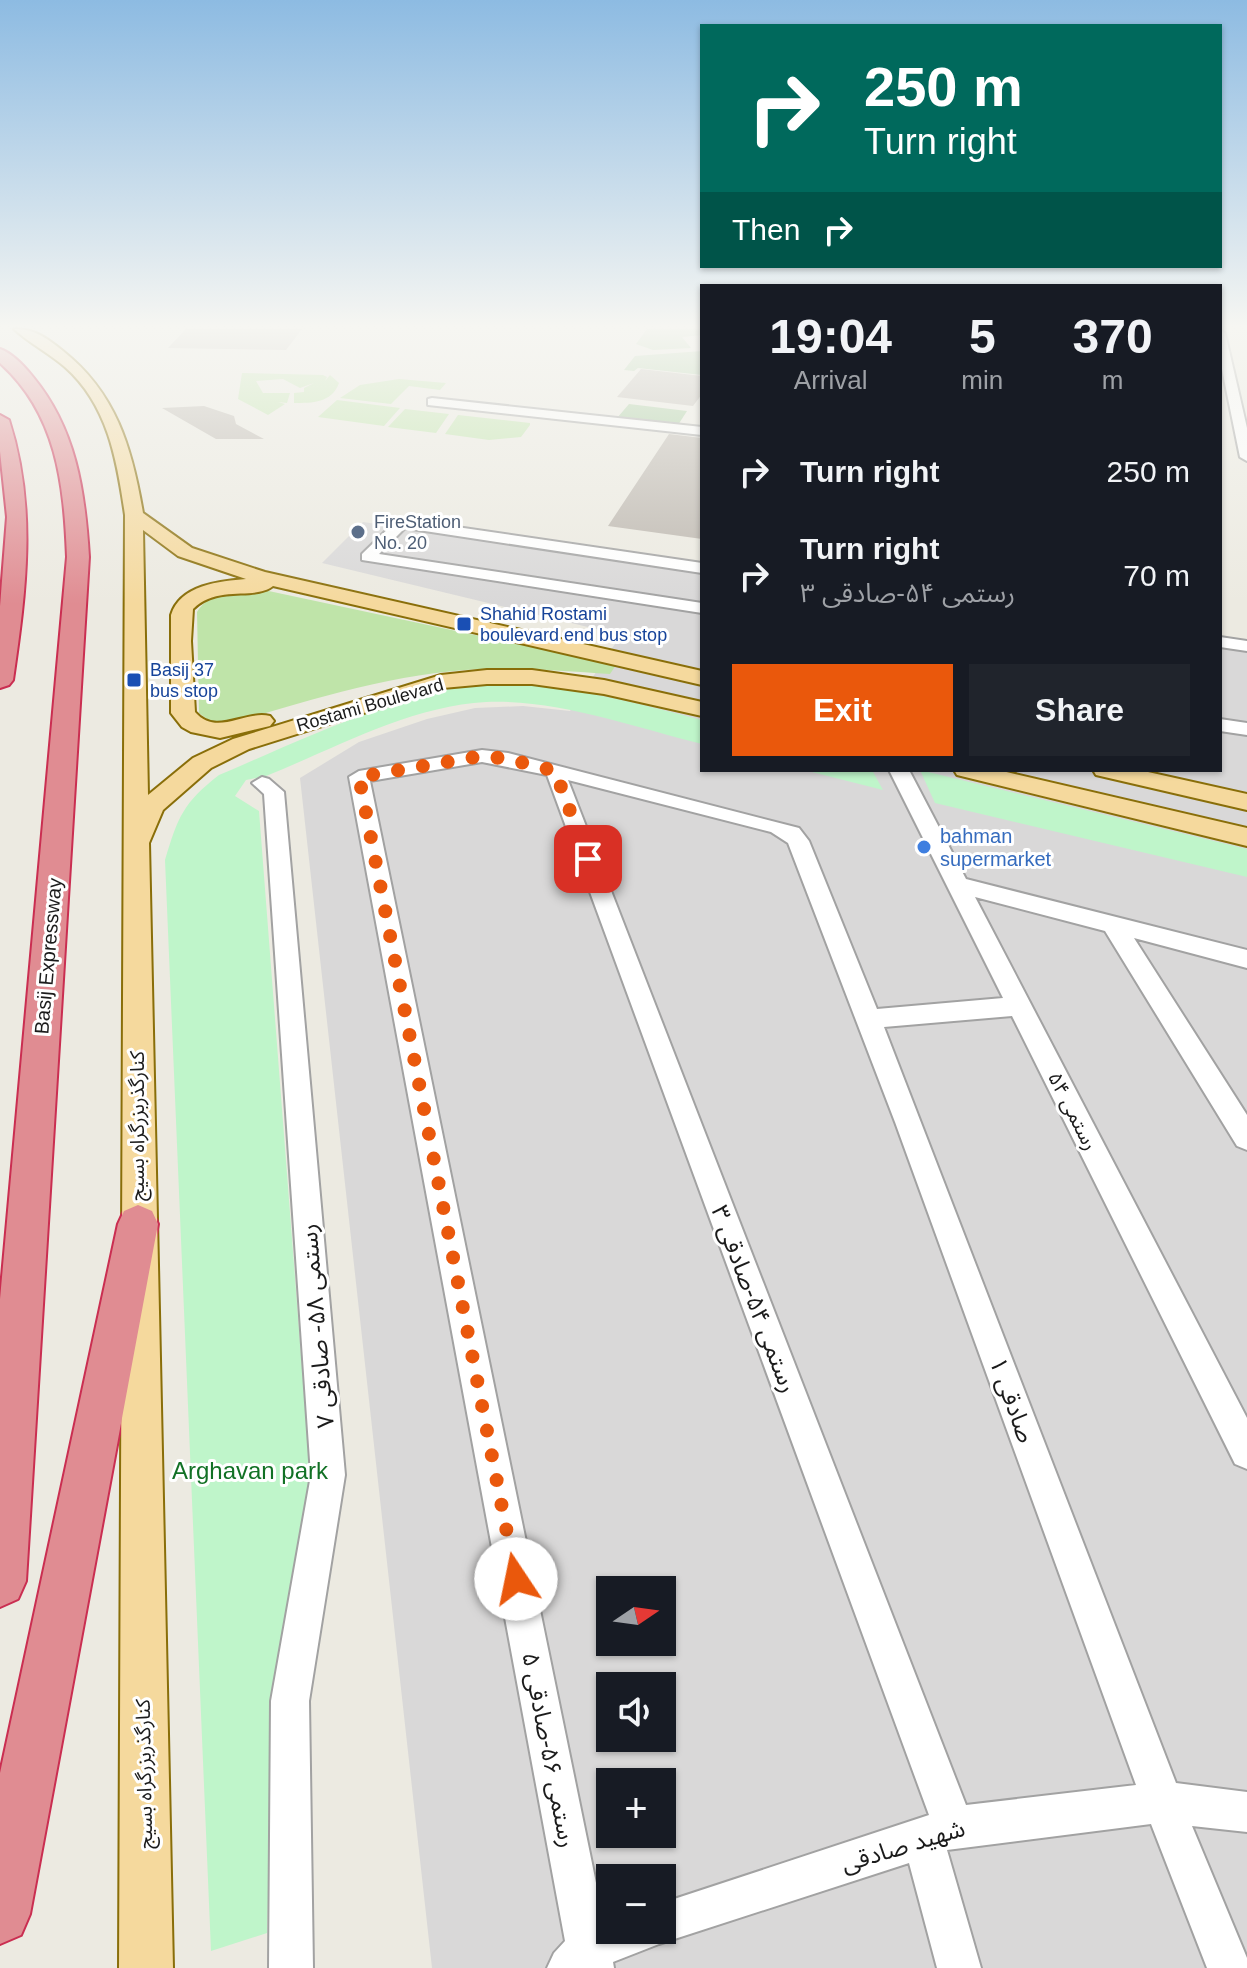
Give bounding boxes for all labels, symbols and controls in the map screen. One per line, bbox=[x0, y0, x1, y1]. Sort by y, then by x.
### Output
text: 250 m bbox=[864, 55, 1023, 118]
icon: right bbox=[732, 56, 836, 160]
text: Turn right bbox=[864, 121, 1017, 162]
icon: right bbox=[816, 208, 860, 252]
text: Then bbox=[732, 213, 800, 246]
text: 19:04 bbox=[769, 310, 892, 363]
text: 5 bbox=[969, 310, 996, 363]
text: 370 bbox=[1073, 310, 1153, 363]
text: Arrival bbox=[794, 365, 868, 395]
text: min bbox=[961, 365, 1003, 395]
text: m bbox=[1102, 365, 1123, 395]
icon: right bbox=[732, 450, 776, 494]
text: Turn right bbox=[800, 455, 939, 488]
text: 250 m bbox=[1107, 455, 1190, 488]
place label: FireStation No. 20 bbox=[374, 512, 461, 553]
marker: FireStation No. 20 bbox=[349, 523, 367, 541]
text: Turn right bbox=[800, 532, 939, 565]
icon: right bbox=[732, 554, 776, 598]
text: 70 m bbox=[1123, 559, 1190, 592]
text: رستمی ۵۴-صادقی ۳ bbox=[800, 578, 1015, 608]
place label: Shahid Rostami boulevard end bus stop bbox=[480, 604, 667, 645]
marker: Shahid Rostami boulevard end bus stop bbox=[455, 615, 473, 633]
place label: Basij 37 bus stop bbox=[150, 660, 218, 701]
button: Exit bbox=[732, 664, 953, 756]
button: Share bbox=[969, 664, 1190, 756]
marker: Basij 37 bus stop bbox=[125, 671, 143, 689]
street label: Rostami Boulevard bbox=[294, 674, 446, 736]
pin bbox=[554, 825, 622, 893]
place label: bahman supermarket bbox=[940, 825, 1052, 870]
icon: arrive bbox=[566, 837, 610, 881]
marker: bahman supermarket bbox=[915, 838, 933, 856]
street label: Basij Expressway bbox=[30, 877, 66, 1035]
street label: کنارگذربزرگراه بسیج bbox=[126, 1050, 152, 1201]
street label: رستمی ۵۴ bbox=[1043, 1068, 1102, 1154]
street label: رستمی ۵۴-صادقی ۳ bbox=[705, 1201, 803, 1397]
street label: رستمی ۵۸- صادقی ۷ bbox=[294, 1223, 340, 1429]
street label: صادقی ۱ bbox=[985, 1353, 1040, 1446]
park label: Arghavan park bbox=[172, 1457, 329, 1484]
position arrow bbox=[474, 1537, 558, 1621]
north arrow bbox=[596, 1576, 676, 1656]
map controls bbox=[596, 1576, 676, 1944]
street label: رستمی ۵۶-صادقی ۵ bbox=[516, 1650, 582, 1850]
button: sound bbox=[596, 1672, 676, 1752]
street label: کنارگذربزرگراه بسیج bbox=[132, 1698, 160, 1849]
button: + bbox=[596, 1768, 676, 1848]
street label: شهید صادقی bbox=[838, 1814, 968, 1877]
button: − bbox=[596, 1864, 676, 1944]

